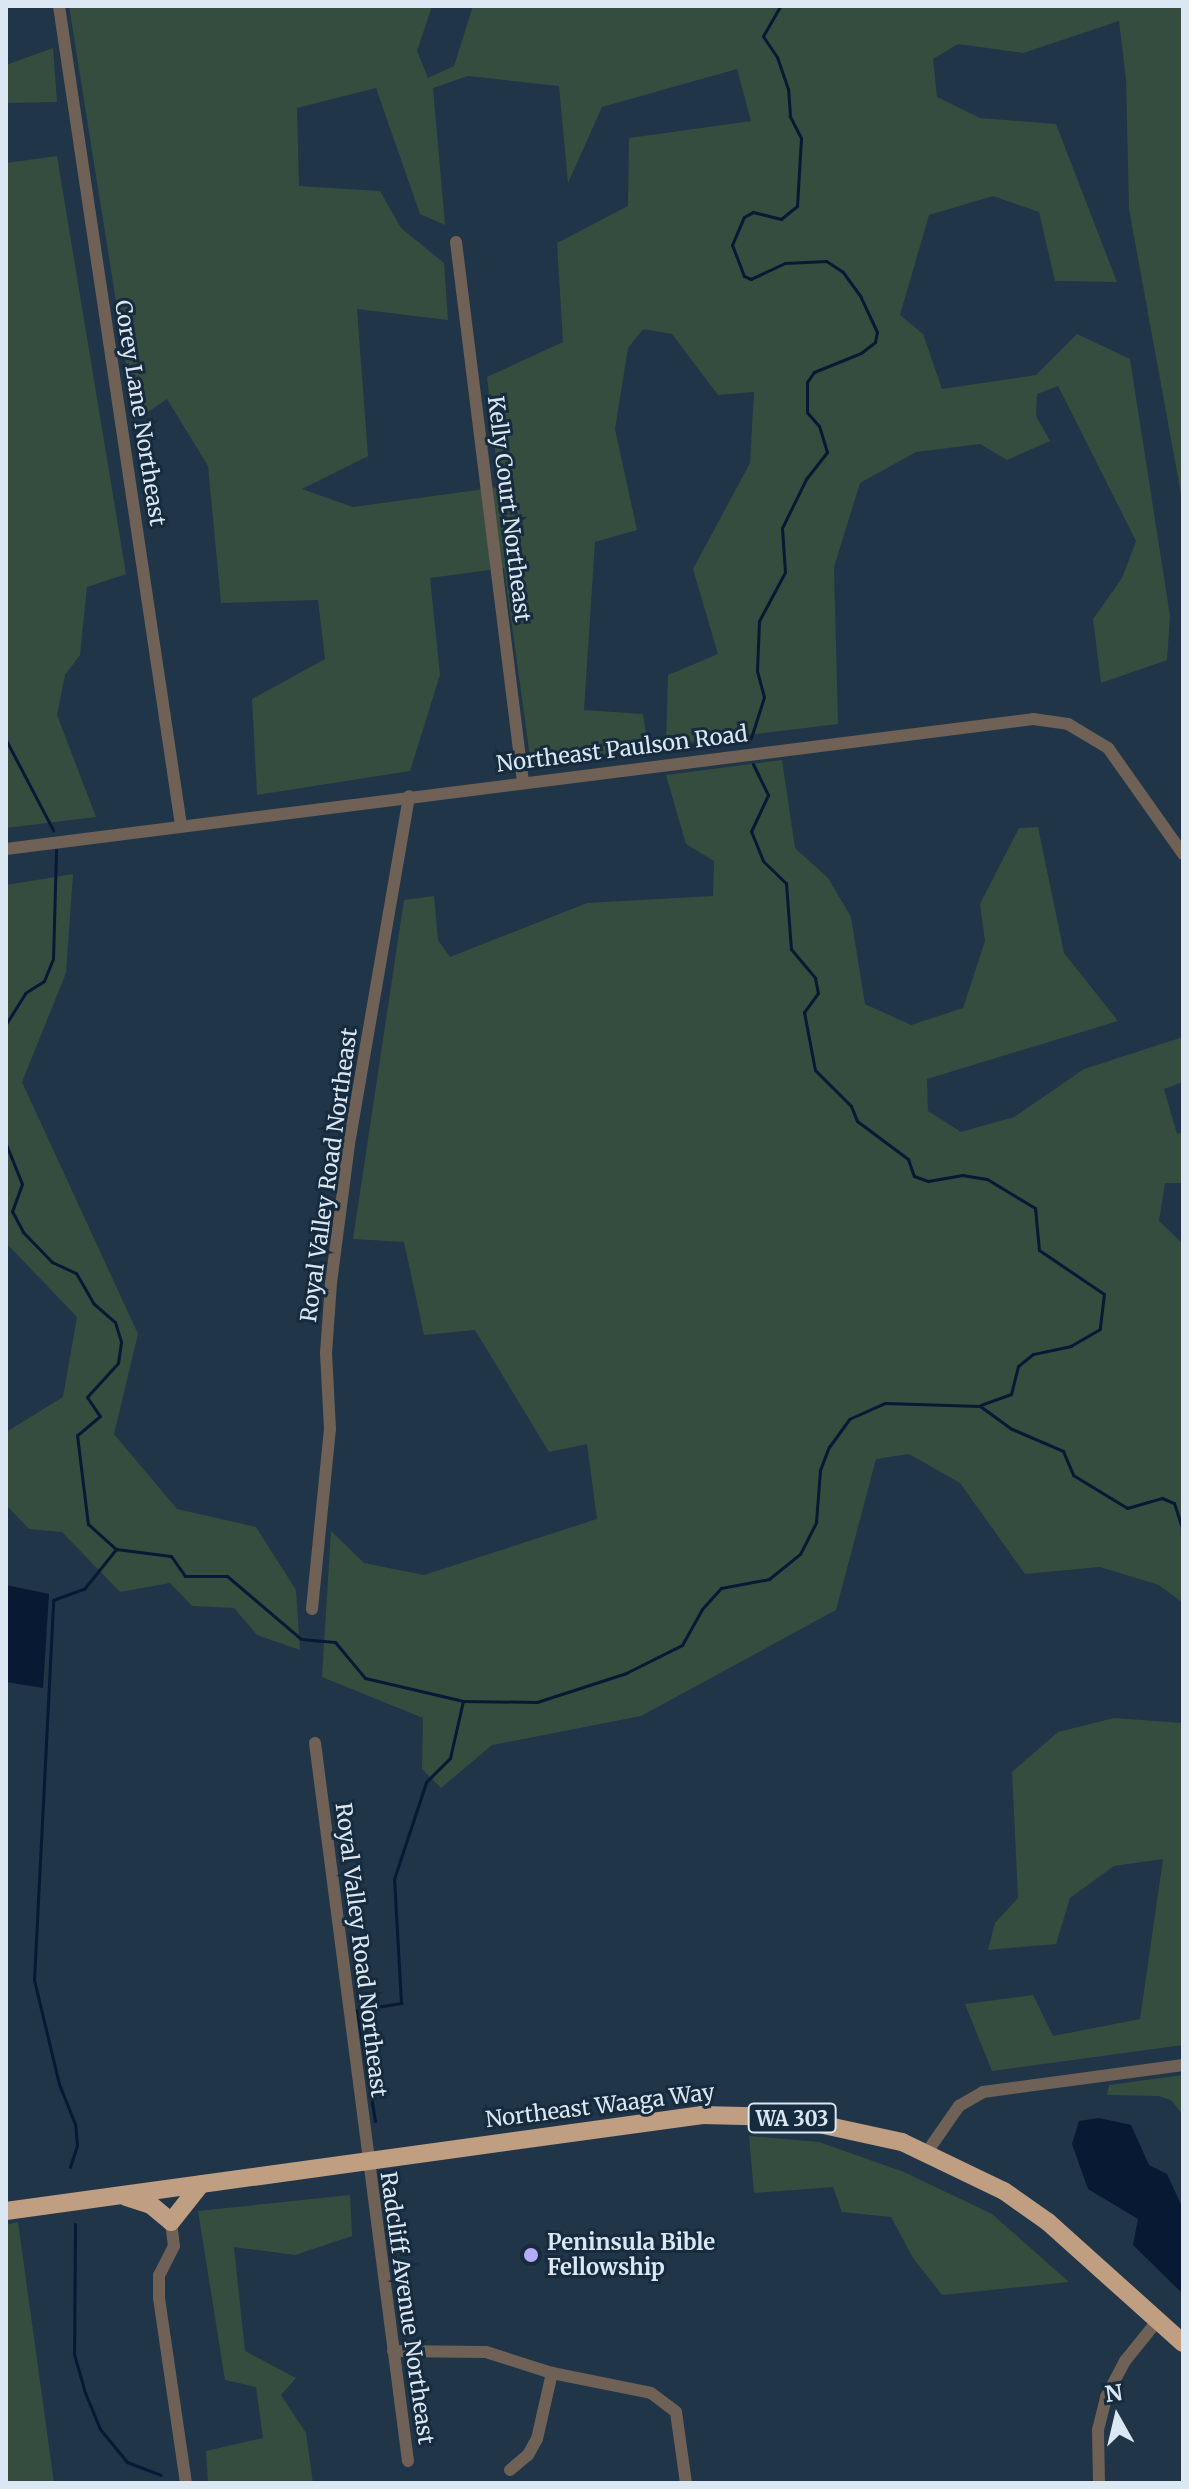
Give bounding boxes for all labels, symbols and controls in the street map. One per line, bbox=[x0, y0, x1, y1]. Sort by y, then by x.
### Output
street label: Corey Lane Northeast bbox=[109, 298, 171, 528]
street label: Kelly Court Northeast bbox=[482, 395, 536, 623]
street label: Northeast Paulson Road bbox=[495, 720, 749, 778]
street label: Royal Valley Road Northeast bbox=[295, 1026, 363, 1324]
street label: Royal Valley Road Northeast bbox=[330, 1801, 392, 2099]
street label: Northeast Waaga Way bbox=[484, 2079, 716, 2133]
road number: WA 303 bbox=[746, 2102, 838, 2134]
street label: Radcliff Avenue Northeast bbox=[375, 2170, 439, 2446]
place label: Peninsula Bible Fellowship bbox=[547, 2229, 715, 2280]
marker: Peninsula Bible Fellowship bbox=[522, 2246, 540, 2264]
north arrow bbox=[1077, 2377, 1157, 2457]
text: N bbox=[1103, 2378, 1124, 2408]

